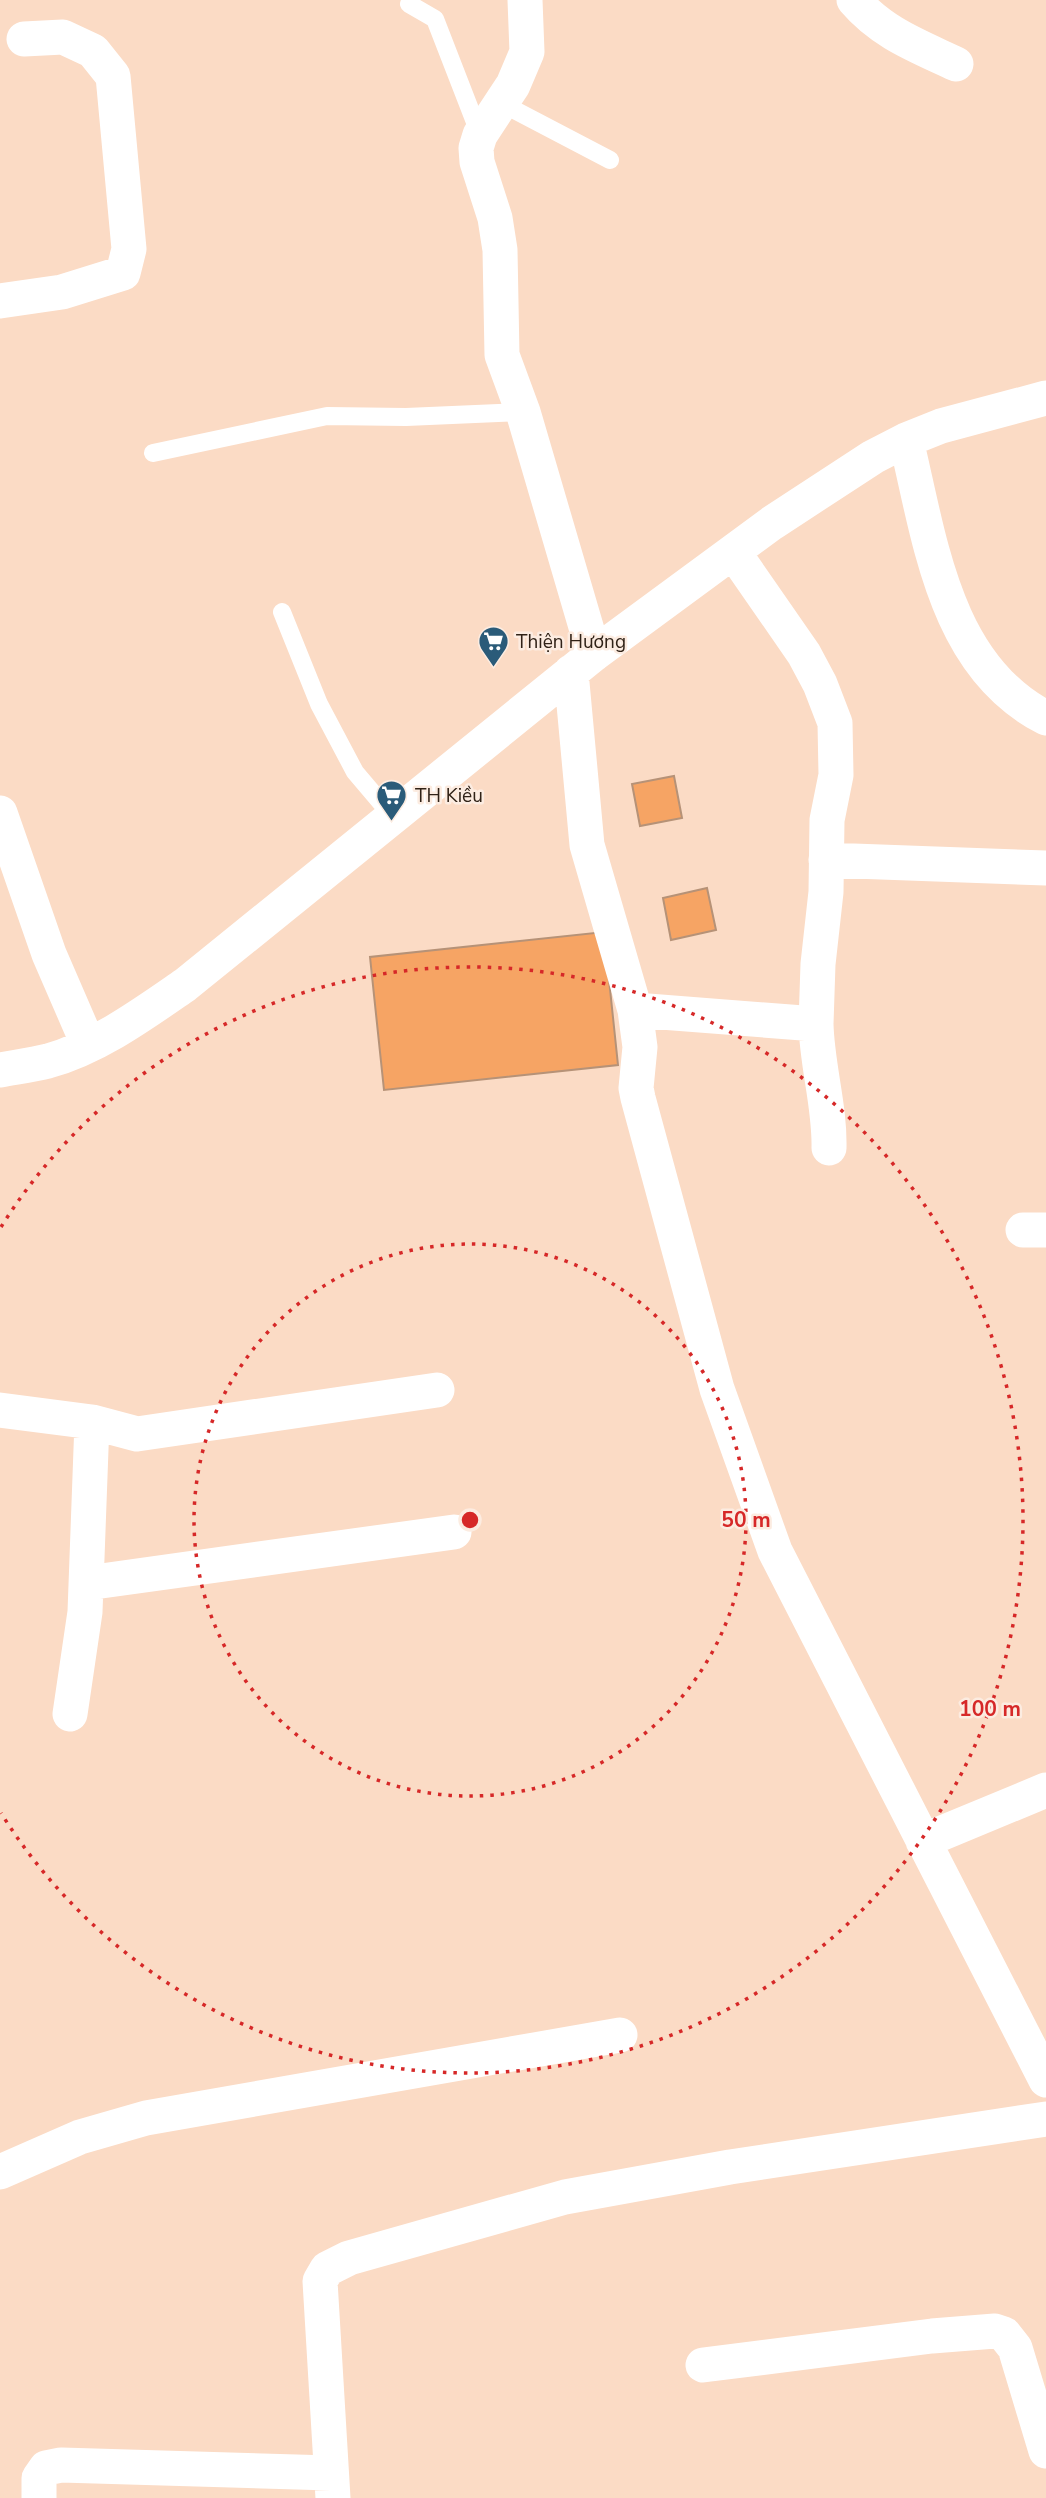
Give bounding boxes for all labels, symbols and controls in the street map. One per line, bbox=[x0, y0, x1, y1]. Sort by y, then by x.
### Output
supermarket icon: Thiện Hương bbox=[476, 625, 510, 669]
place label: Thiện Hương bbox=[516, 629, 626, 655]
supermarket icon: TH Kiều bbox=[375, 779, 409, 823]
place label: TH Kiều bbox=[415, 783, 483, 809]
text: 50 m bbox=[721, 1506, 771, 1534]
centre of rings bbox=[458, 1508, 482, 1532]
text: 100 m bbox=[959, 1695, 1021, 1723]

